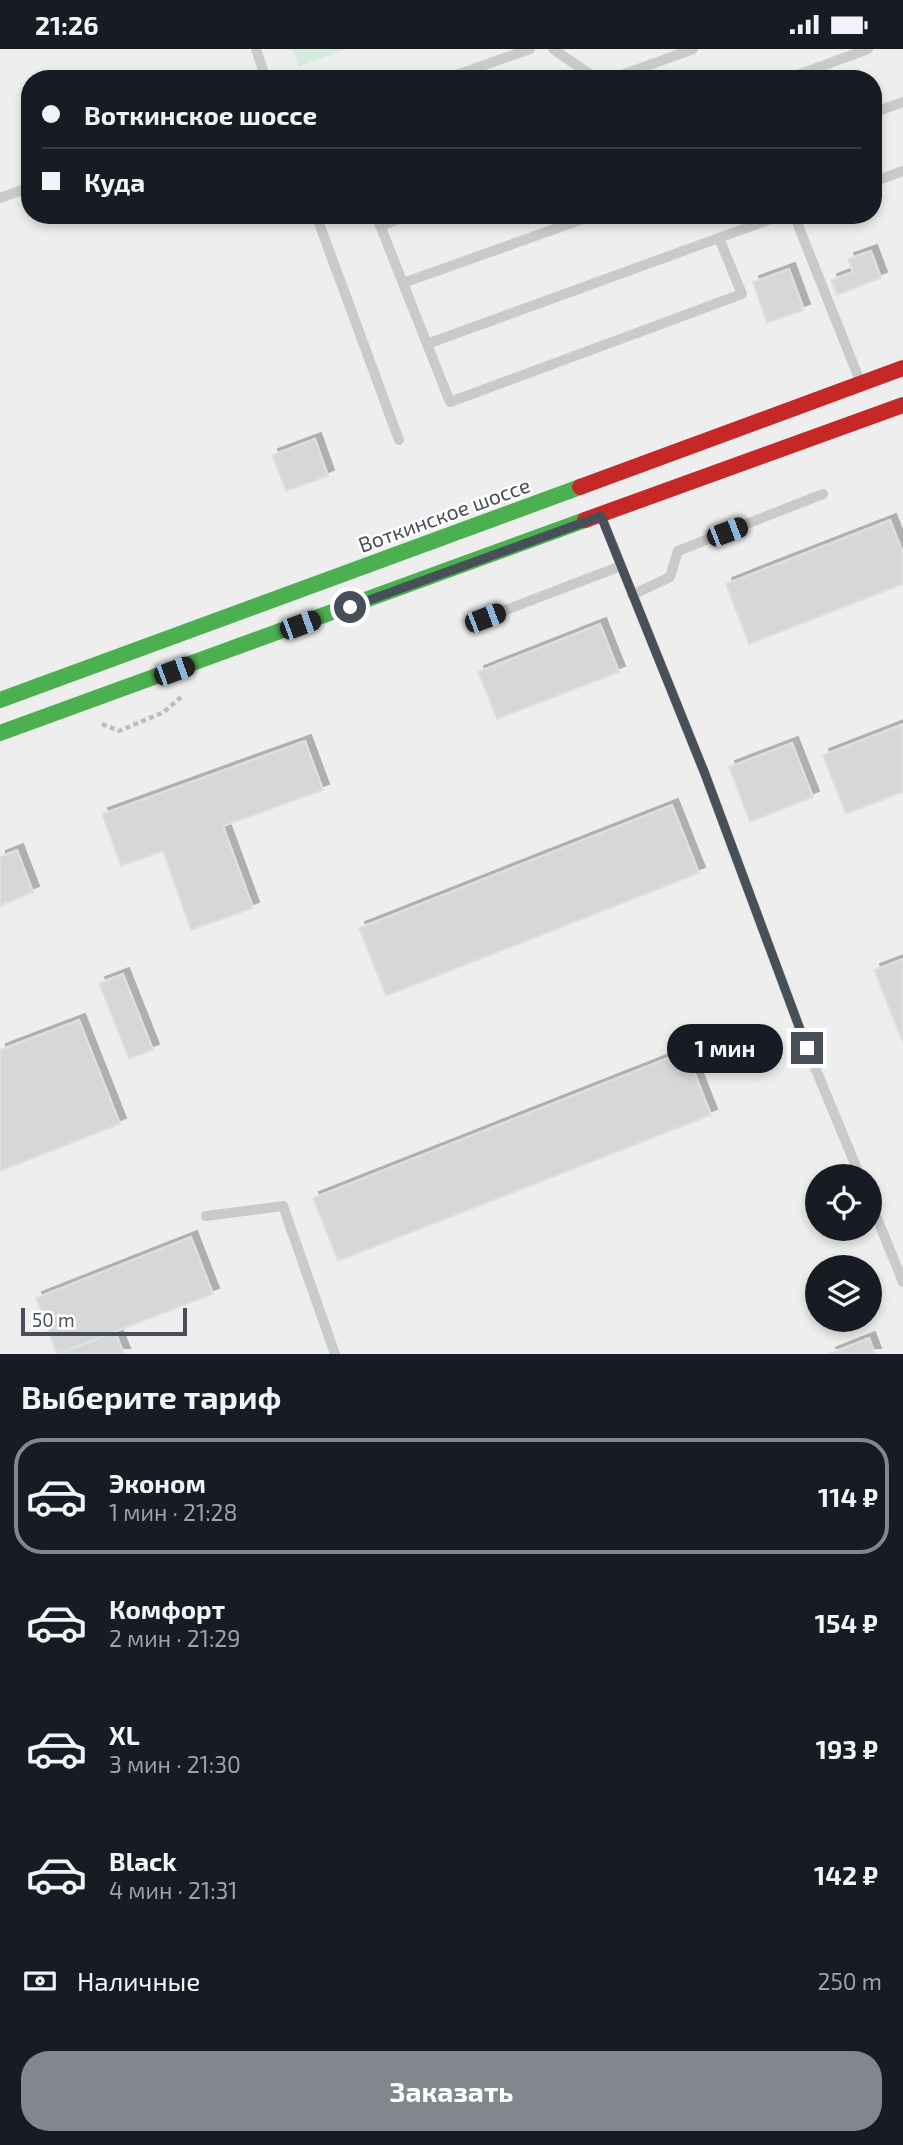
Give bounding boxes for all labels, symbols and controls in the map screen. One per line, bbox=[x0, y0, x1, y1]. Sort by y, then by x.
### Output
text: 21:26 bbox=[35, 9, 98, 40]
text: Воткинское шоссе bbox=[84, 99, 317, 130]
text: Куда bbox=[84, 166, 145, 197]
street label: Воткинское шоссе bbox=[355, 471, 533, 557]
car bbox=[704, 515, 751, 549]
route start bbox=[334, 591, 366, 623]
car bbox=[462, 601, 509, 635]
car bbox=[277, 608, 324, 642]
car bbox=[151, 654, 198, 688]
callout: 1 мин bbox=[667, 1023, 782, 1073]
route end bbox=[791, 1032, 823, 1064]
text: 1 мин bbox=[695, 1034, 755, 1062]
map controls bbox=[805, 1164, 882, 1332]
button: locate bbox=[805, 1164, 882, 1241]
button: layers bbox=[805, 1255, 882, 1332]
scale bar bbox=[21, 1305, 187, 1337]
text: 50 m bbox=[32, 1308, 75, 1331]
text: Выберите тариф bbox=[21, 1377, 281, 1415]
icon: car bbox=[25, 1465, 88, 1528]
text: Эконом bbox=[109, 1467, 206, 1498]
text: 114 ₽ bbox=[818, 1481, 878, 1512]
text: 1 мин · 21:28 bbox=[109, 1498, 237, 1526]
icon: car bbox=[25, 1591, 88, 1654]
text: Комфорт bbox=[109, 1593, 225, 1624]
text: 154 ₽ bbox=[815, 1607, 878, 1638]
text: 2 мин · 21:29 bbox=[109, 1624, 240, 1652]
icon: car bbox=[25, 1717, 88, 1780]
text: XL bbox=[109, 1719, 140, 1750]
text: 193 ₽ bbox=[816, 1733, 878, 1764]
text: 3 мин · 21:30 bbox=[109, 1750, 241, 1778]
icon: car bbox=[25, 1843, 88, 1906]
text: Black bbox=[109, 1845, 177, 1876]
text: 142 ₽ bbox=[814, 1859, 878, 1890]
text: 4 мин · 21:31 bbox=[109, 1876, 238, 1904]
icon: cash bbox=[21, 1962, 59, 2000]
text: Наличные bbox=[77, 1965, 200, 1996]
text: 250 m bbox=[818, 1967, 882, 1995]
button: Заказать bbox=[21, 2051, 882, 2131]

